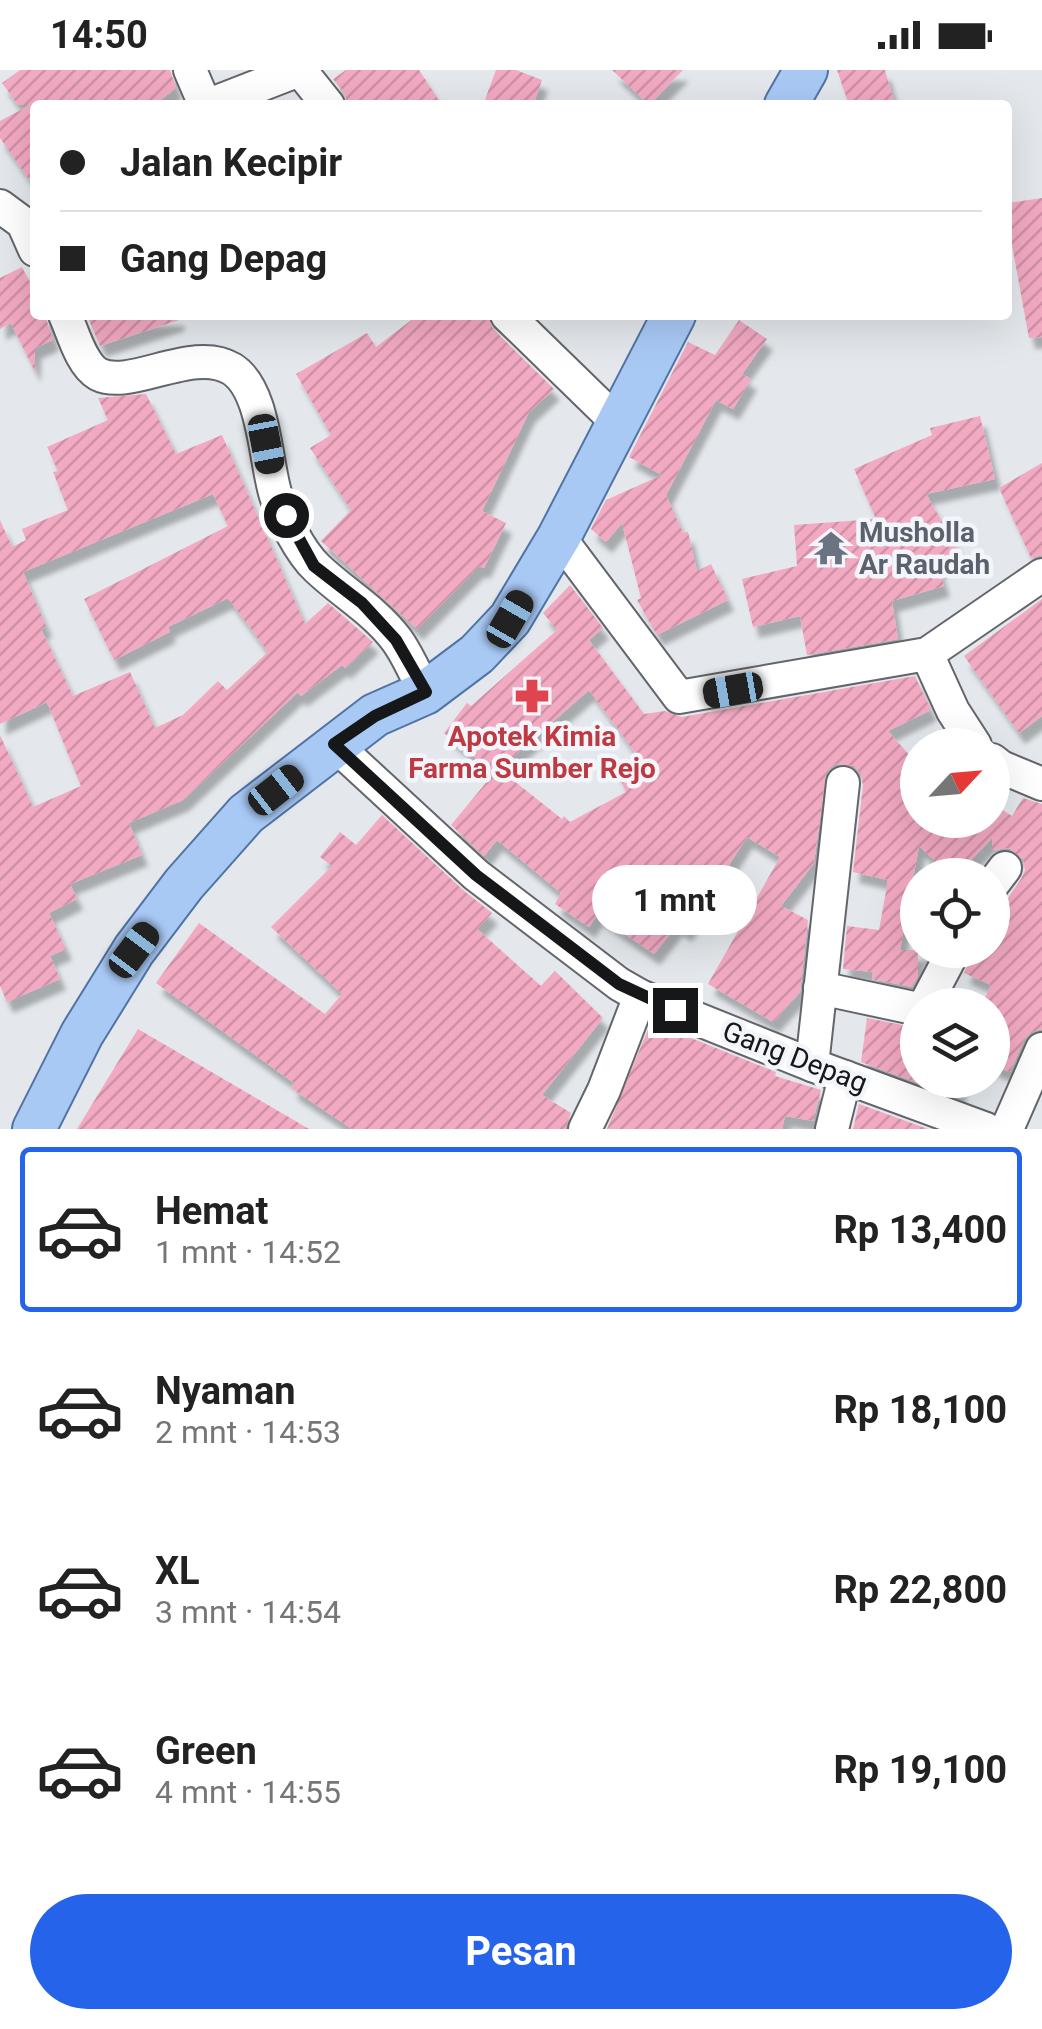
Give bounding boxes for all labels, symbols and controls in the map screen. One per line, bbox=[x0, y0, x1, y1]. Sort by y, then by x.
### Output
text: 14:50 bbox=[50, 13, 148, 57]
text: Jalan Kecipir bbox=[120, 141, 342, 185]
text: Gang Depag bbox=[120, 237, 327, 281]
car bbox=[246, 412, 286, 476]
route start bbox=[264, 493, 309, 538]
place label: Musholla Ar Raudah bbox=[859, 516, 990, 581]
temple icon: Musholla Ar Raudah bbox=[812, 529, 850, 567]
car bbox=[482, 586, 538, 652]
car bbox=[701, 670, 765, 710]
pharmacy icon: Apotek Kimia Farma Sumber Rejo bbox=[513, 677, 551, 715]
place label: Apotek Kimia Farma Sumber Rejo bbox=[408, 720, 656, 785]
north arrow bbox=[900, 728, 1010, 838]
map controls bbox=[900, 728, 1010, 1098]
car bbox=[243, 760, 309, 820]
button: locate bbox=[900, 858, 1010, 968]
callout: 1 mnt bbox=[592, 865, 758, 935]
text: 1 mnt bbox=[633, 881, 716, 919]
car bbox=[104, 917, 164, 983]
route end bbox=[653, 988, 698, 1033]
button: layers bbox=[900, 988, 1010, 1098]
street label: Gang Depag bbox=[718, 1014, 872, 1100]
icon: car bbox=[35, 1185, 125, 1275]
text: Hemat bbox=[155, 1189, 268, 1233]
text: Rp 13,400 bbox=[833, 1208, 1007, 1252]
text: 1 mnt · 14:52 bbox=[155, 1233, 341, 1271]
icon: car bbox=[35, 1365, 125, 1455]
text: Nyaman bbox=[155, 1369, 296, 1413]
text: Rp 18,100 bbox=[833, 1388, 1007, 1432]
text: 2 mnt · 14:53 bbox=[155, 1413, 341, 1451]
icon: car bbox=[35, 1545, 125, 1635]
text: XL bbox=[155, 1549, 200, 1593]
text: Rp 22,800 bbox=[833, 1568, 1007, 1612]
text: 3 mnt · 14:54 bbox=[155, 1593, 341, 1631]
icon: car bbox=[35, 1725, 125, 1815]
text: Green bbox=[155, 1729, 257, 1773]
text: Rp 19,100 bbox=[833, 1748, 1007, 1792]
text: 4 mnt · 14:55 bbox=[155, 1773, 341, 1811]
button: Pesan bbox=[30, 1894, 1012, 2009]

